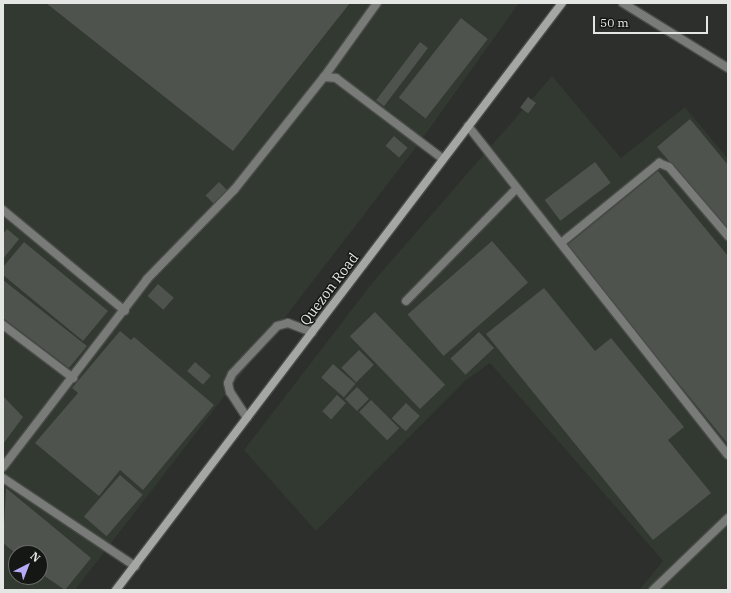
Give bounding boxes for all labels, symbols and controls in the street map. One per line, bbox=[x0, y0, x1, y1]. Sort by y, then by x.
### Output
scale bar bbox=[595, 8, 710, 34]
text: 50 m bbox=[600, 15, 629, 30]
street label: Quezon Road bbox=[296, 249, 362, 329]
north arrow bbox=[8, 545, 48, 585]
text: N bbox=[27, 549, 43, 565]

